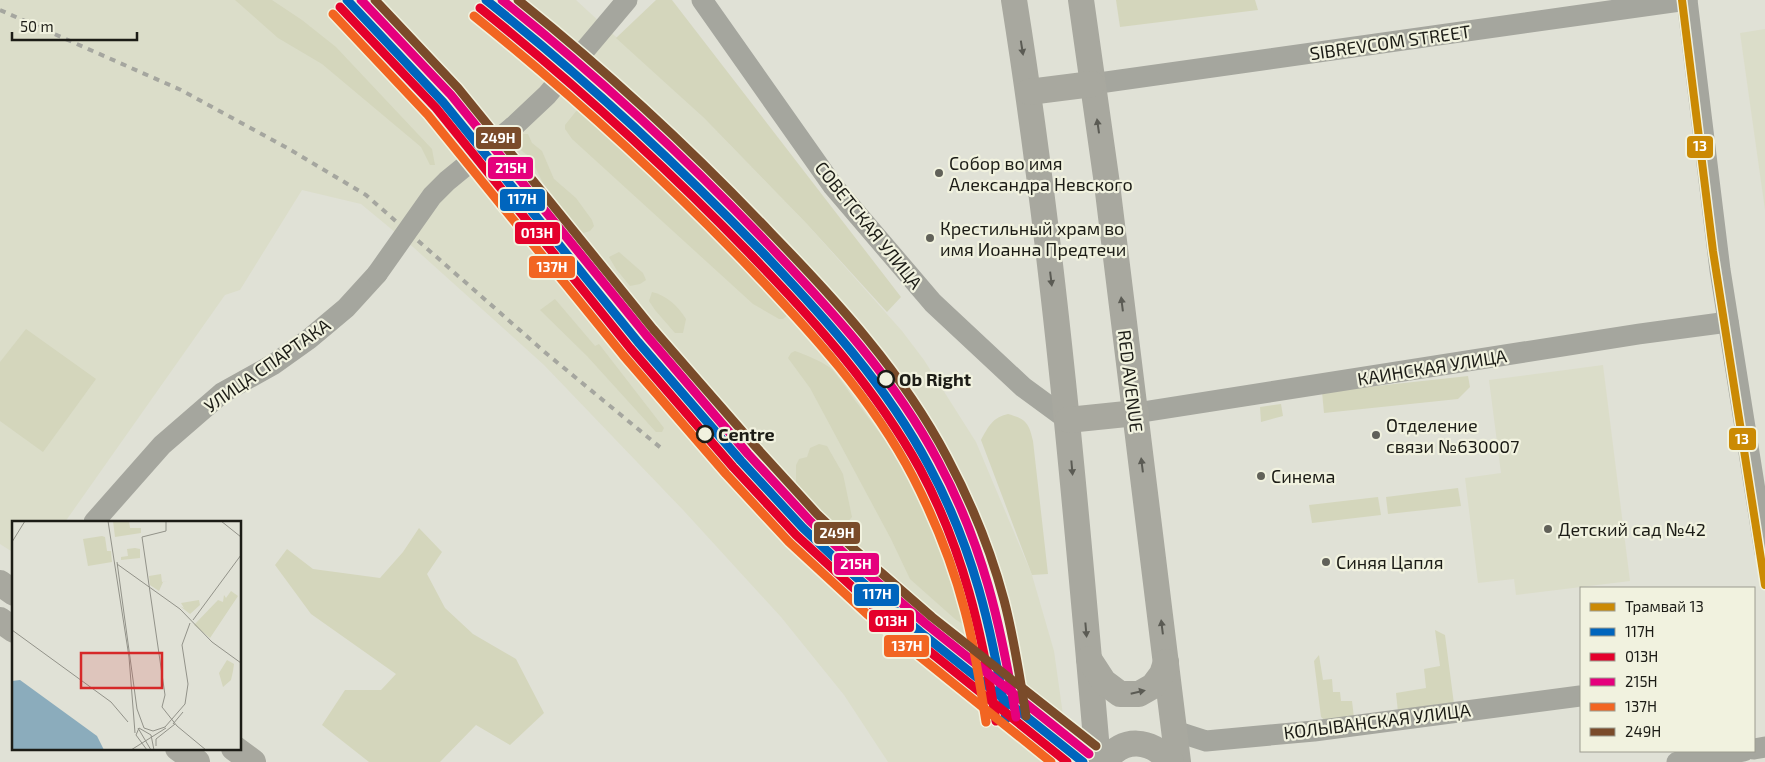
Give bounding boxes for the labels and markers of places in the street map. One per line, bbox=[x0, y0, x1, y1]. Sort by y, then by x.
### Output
place label: Собор во имя Александра Невского bbox=[949, 152, 1133, 195]
marker: Собор во имя Александра Невского bbox=[933, 167, 945, 179]
place label: Крестильный храм во имя Иоанна Предтечи bbox=[940, 217, 1126, 260]
marker: Крестильный храм во имя Иоанна Предтечи bbox=[924, 232, 936, 244]
place label: Ob Right bbox=[899, 368, 972, 390]
marker: Ob Right bbox=[877, 370, 895, 388]
place label: Отделение связи №630007 bbox=[1386, 414, 1519, 457]
place label: Centre bbox=[718, 423, 775, 445]
marker: Centre bbox=[696, 425, 714, 443]
marker: Отделение связи №630007 bbox=[1370, 429, 1382, 441]
place label: Синема bbox=[1271, 465, 1335, 487]
marker: Синема bbox=[1255, 470, 1267, 482]
place label: Детский сад №42 bbox=[1558, 518, 1706, 540]
marker: Детский сад №42 bbox=[1542, 523, 1554, 535]
place label: Синяя Цапля bbox=[1336, 551, 1443, 573]
marker: Синяя Цапля bbox=[1320, 556, 1332, 568]

